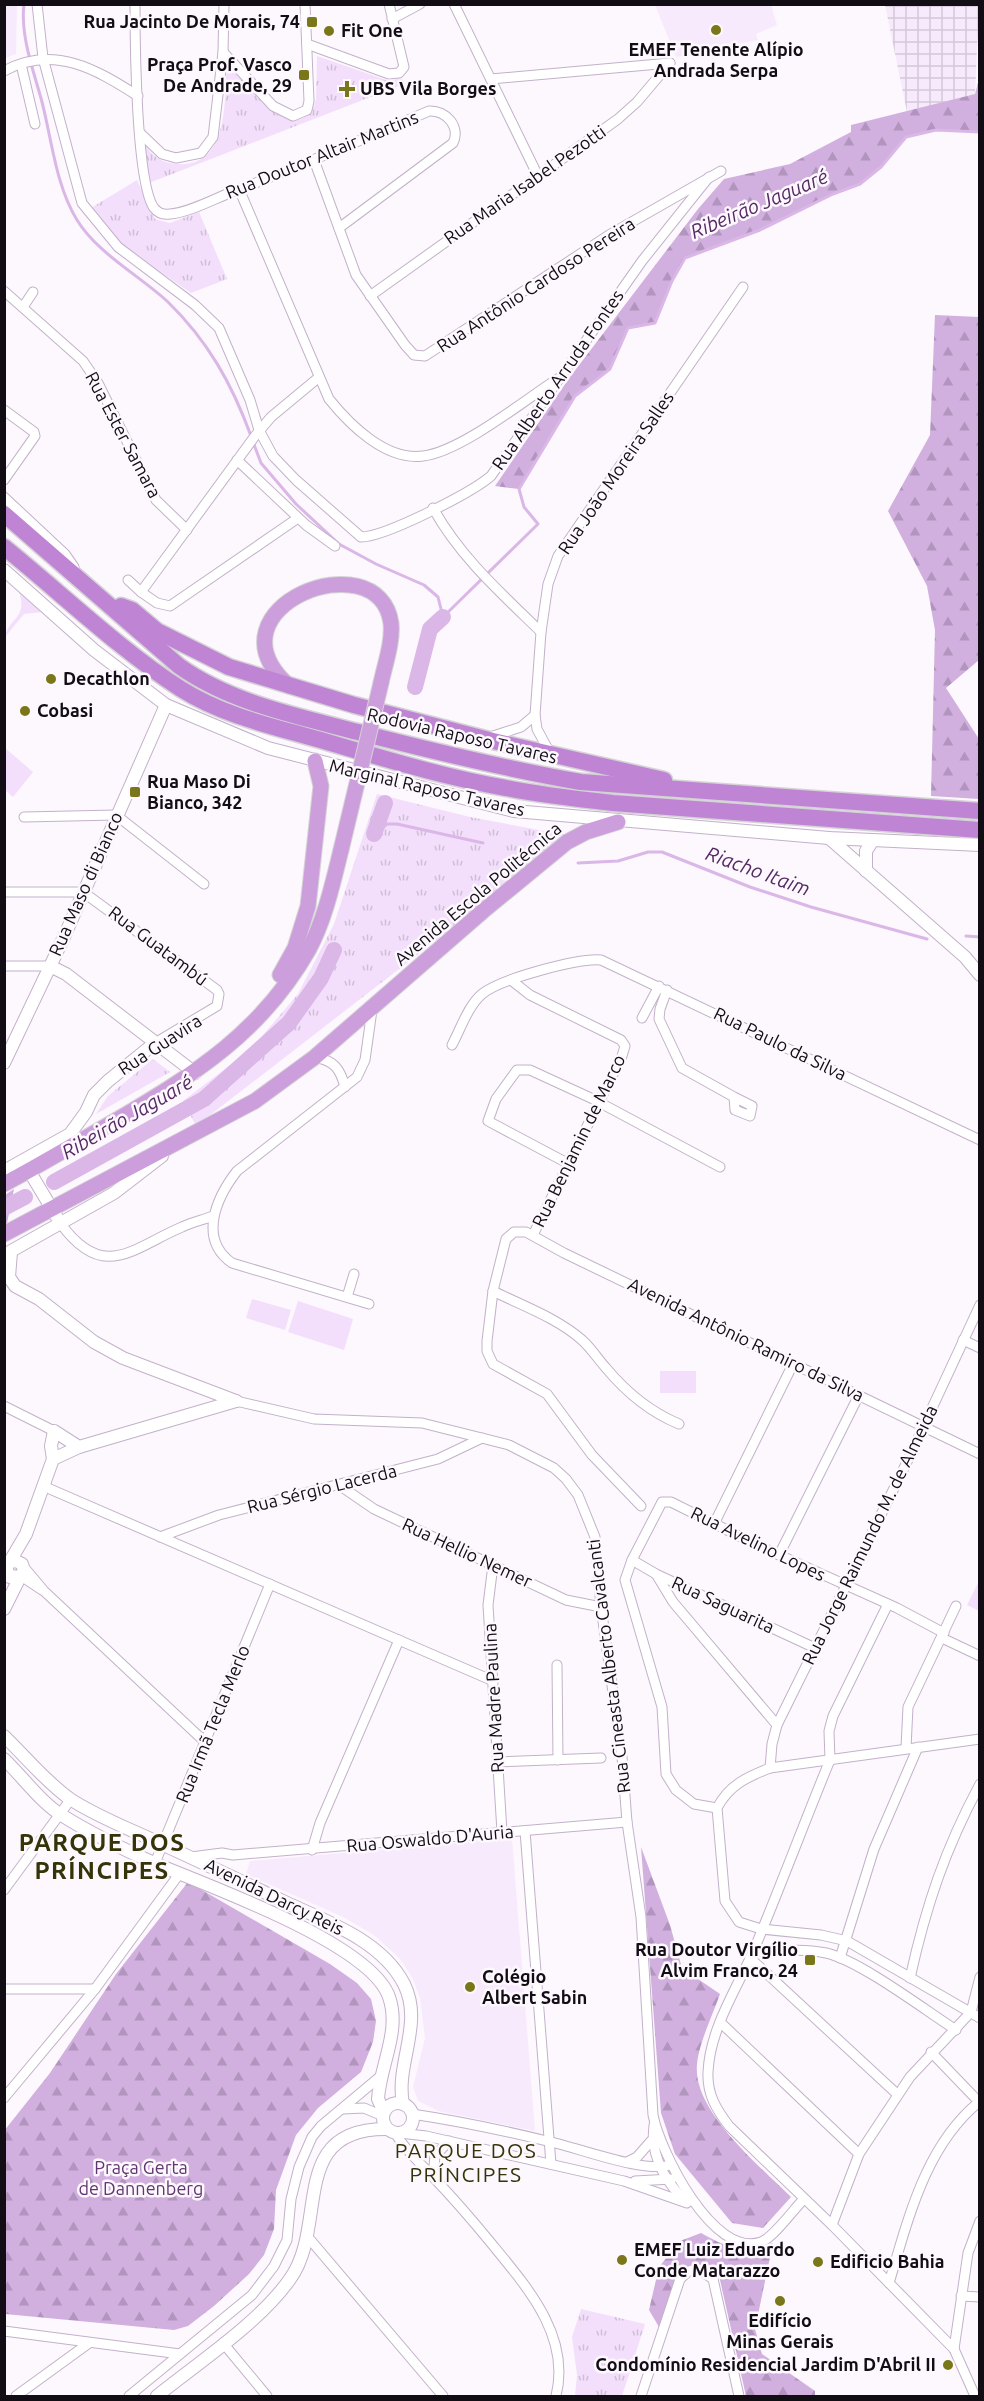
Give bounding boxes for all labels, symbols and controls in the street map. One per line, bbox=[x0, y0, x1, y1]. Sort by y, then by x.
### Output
place label: Rua Jacinto De Morais, 74 bbox=[84, 11, 300, 31]
marker: Rua Jacinto De Morais, 74 bbox=[305, 15, 319, 29]
place label: Fit One bbox=[341, 20, 403, 40]
marker: EMEF Tenente Alípio Andrada Serpa bbox=[709, 23, 723, 37]
marker: Fit One bbox=[322, 24, 336, 38]
place label: EMEF Tenente Alípio Andrada Serpa bbox=[628, 39, 804, 80]
place label: Praça Prof. Vasco De Andrade, 29 bbox=[147, 54, 292, 95]
marker: Praça Prof. Vasco De Andrade, 29 bbox=[297, 68, 311, 82]
place label: UBS Vila Borges bbox=[360, 78, 496, 98]
marker: UBS Vila Borges bbox=[338, 80, 356, 98]
street label: Rua Doutor Altair Martins bbox=[222, 106, 421, 202]
street label: Rua Maria Isabel Pezotti bbox=[440, 121, 609, 248]
water label: Ribeirão Jaguaré bbox=[687, 164, 831, 243]
street label: Rua Antônio Cardoso Pereira bbox=[433, 213, 638, 356]
street label: Rua Alberto Arruda Fontes bbox=[487, 286, 627, 473]
street label: Rua Ester Samara bbox=[82, 368, 166, 501]
street label: Rua João Moreira Salles bbox=[553, 387, 677, 557]
place label: Decathlon bbox=[63, 668, 150, 688]
marker: Decathlon bbox=[44, 672, 58, 686]
place label: Cobasi bbox=[37, 700, 93, 720]
street label: Rodovia Raposo Tavares bbox=[365, 703, 559, 767]
marker: Cobasi bbox=[18, 704, 32, 718]
street label: Marginal Raposo Tavares bbox=[328, 755, 527, 819]
place label: Rua Maso Di Bianco, 342 bbox=[147, 771, 251, 812]
marker: Rua Maso Di Bianco, 342 bbox=[128, 785, 142, 799]
street label: Rua Maso di Bianco bbox=[44, 809, 126, 959]
street label: Avenida Escola Politécnica bbox=[390, 818, 565, 969]
water label: Riacho Itaim bbox=[703, 841, 813, 900]
street label: Rua Guatambú bbox=[105, 901, 212, 989]
street label: Rua Paulo da Silva bbox=[711, 1002, 850, 1084]
street label: Rua Guavira bbox=[114, 1010, 205, 1079]
street label: Rua Benjamin de Marco bbox=[528, 1051, 629, 1230]
water label: Ribeirão Jaguaré bbox=[57, 1070, 196, 1163]
street label: Avenida Antônio Ramiro da Silva bbox=[625, 1273, 868, 1405]
street label: Rua Jorge Raimundo M. de Almeida bbox=[797, 1401, 941, 1668]
street label: Rua Sérgio Lacerda bbox=[245, 1460, 399, 1516]
street label: Rua Avelino Lopes bbox=[688, 1502, 829, 1584]
street label: Rua Hellio Nemer bbox=[399, 1513, 536, 1591]
street label: Rua Cineasta Alberto Cavalcanti bbox=[583, 1538, 634, 1794]
street label: Rua Saguarita bbox=[669, 1572, 778, 1637]
street label: Rua Madre Paulina bbox=[479, 1623, 507, 1773]
street label: Rua Irmã Tecla Merlo bbox=[171, 1642, 253, 1805]
street label: Rua Oswaldo D'Auria bbox=[345, 1821, 514, 1855]
district label: PARQUE DOS PRÍNCIPES bbox=[19, 1829, 185, 1884]
street label: Avenida Darcy Reis bbox=[202, 1854, 347, 1939]
place label: Rua Doutor Virgílio Alvim Franco, 24 bbox=[635, 1939, 798, 1980]
marker: Rua Doutor Virgílio Alvim Franco, 24 bbox=[803, 1953, 817, 1967]
place label: Colégio Albert Sabin bbox=[482, 1966, 587, 2007]
marker: Colégio Albert Sabin bbox=[463, 1980, 477, 1994]
district label: PARQUE DOS PRÍNCIPES bbox=[395, 2138, 537, 2186]
park label: Praça Gerta de Dannenberg bbox=[79, 2157, 203, 2198]
place label: EMEF Luiz Eduardo Conde Matarazzo bbox=[634, 2239, 795, 2280]
place label: Edificio Bahia bbox=[830, 2251, 945, 2271]
marker: EMEF Luiz Eduardo Conde Matarazzo bbox=[615, 2253, 629, 2267]
marker: Edificio Bahia bbox=[811, 2255, 825, 2269]
marker: Edifício Minas Gerais bbox=[773, 2294, 787, 2308]
place label: Edifício Minas Gerais bbox=[726, 2310, 834, 2351]
place label: Condomínio Residencial Jardim D'Abril II bbox=[595, 2354, 936, 2374]
marker: Condomínio Residencial Jardim D'Abril II bbox=[941, 2358, 955, 2372]

